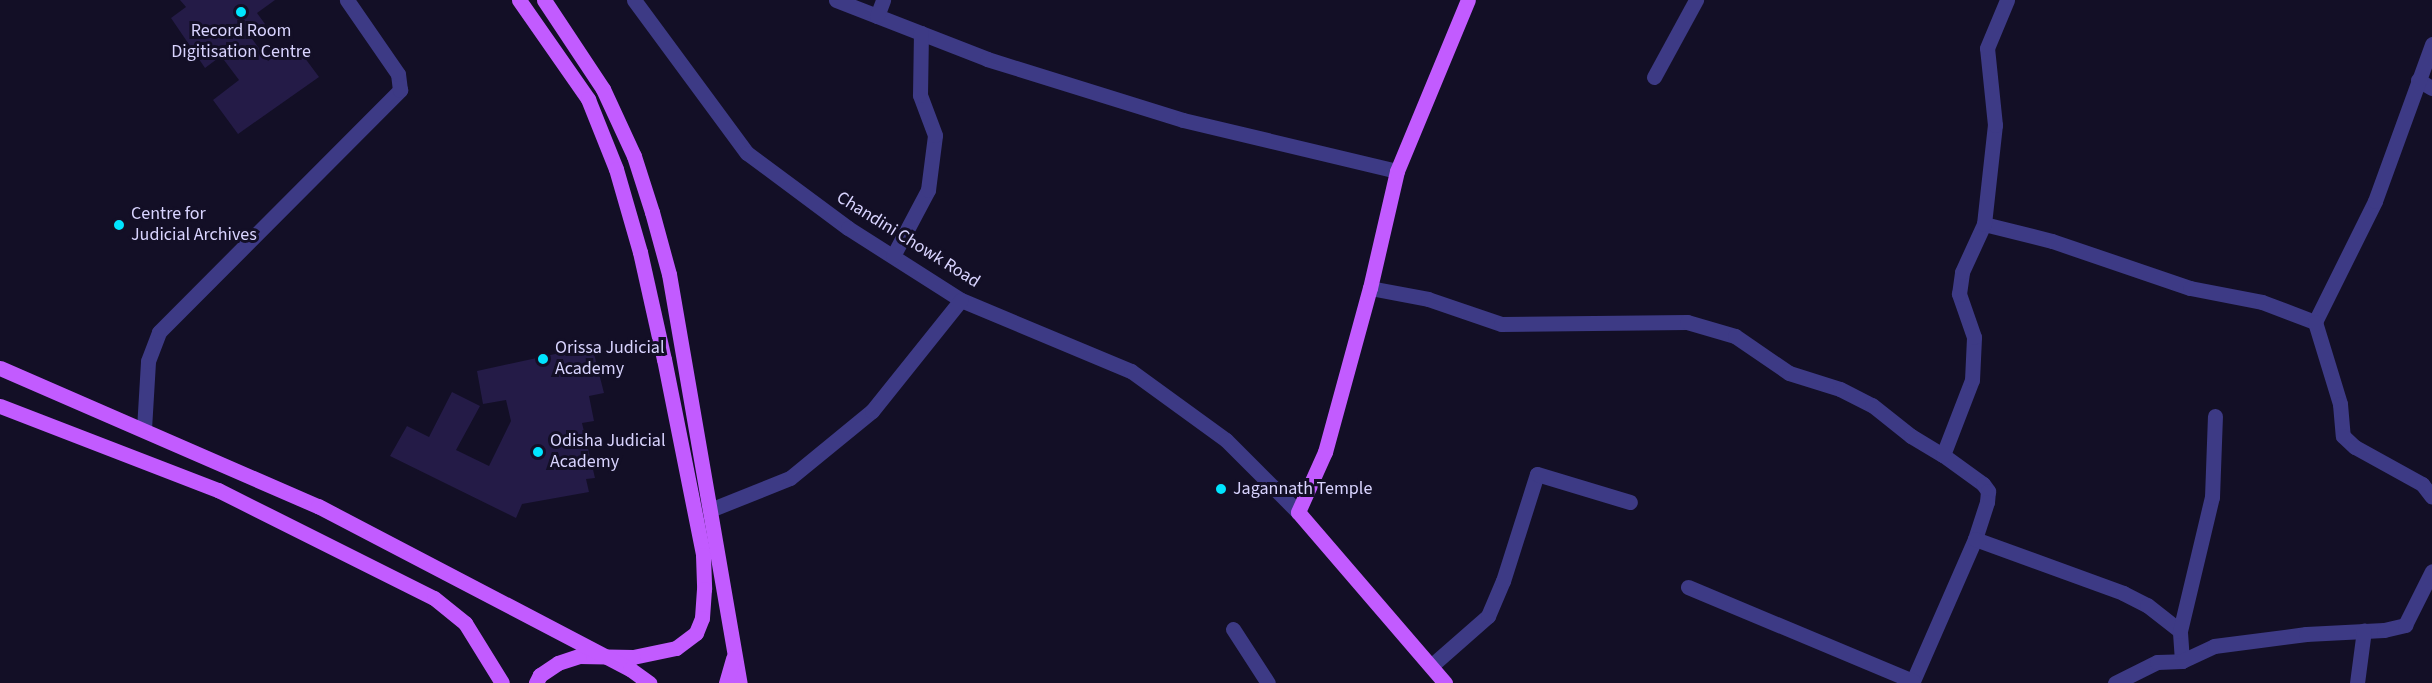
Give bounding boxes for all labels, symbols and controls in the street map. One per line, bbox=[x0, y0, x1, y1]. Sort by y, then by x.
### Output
marker: Record Room Digitisation Centre bbox=[234, 5, 248, 19]
place label: Record Room Digitisation Centre bbox=[171, 21, 311, 63]
street label: Chandini Chowk Road bbox=[832, 187, 984, 293]
place label: Centre for Judicial Archives bbox=[131, 204, 257, 246]
marker: Centre for Judicial Archives bbox=[112, 218, 126, 232]
place label: Orissa Judicial Academy bbox=[555, 338, 665, 380]
marker: Orissa Judicial Academy bbox=[536, 352, 550, 366]
place label: Odisha Judicial Academy bbox=[550, 431, 666, 474]
marker: Odisha Judicial Academy bbox=[531, 445, 545, 459]
place label: Jagannath Temple bbox=[1233, 478, 1372, 500]
marker: Jagannath Temple bbox=[1214, 482, 1228, 496]

